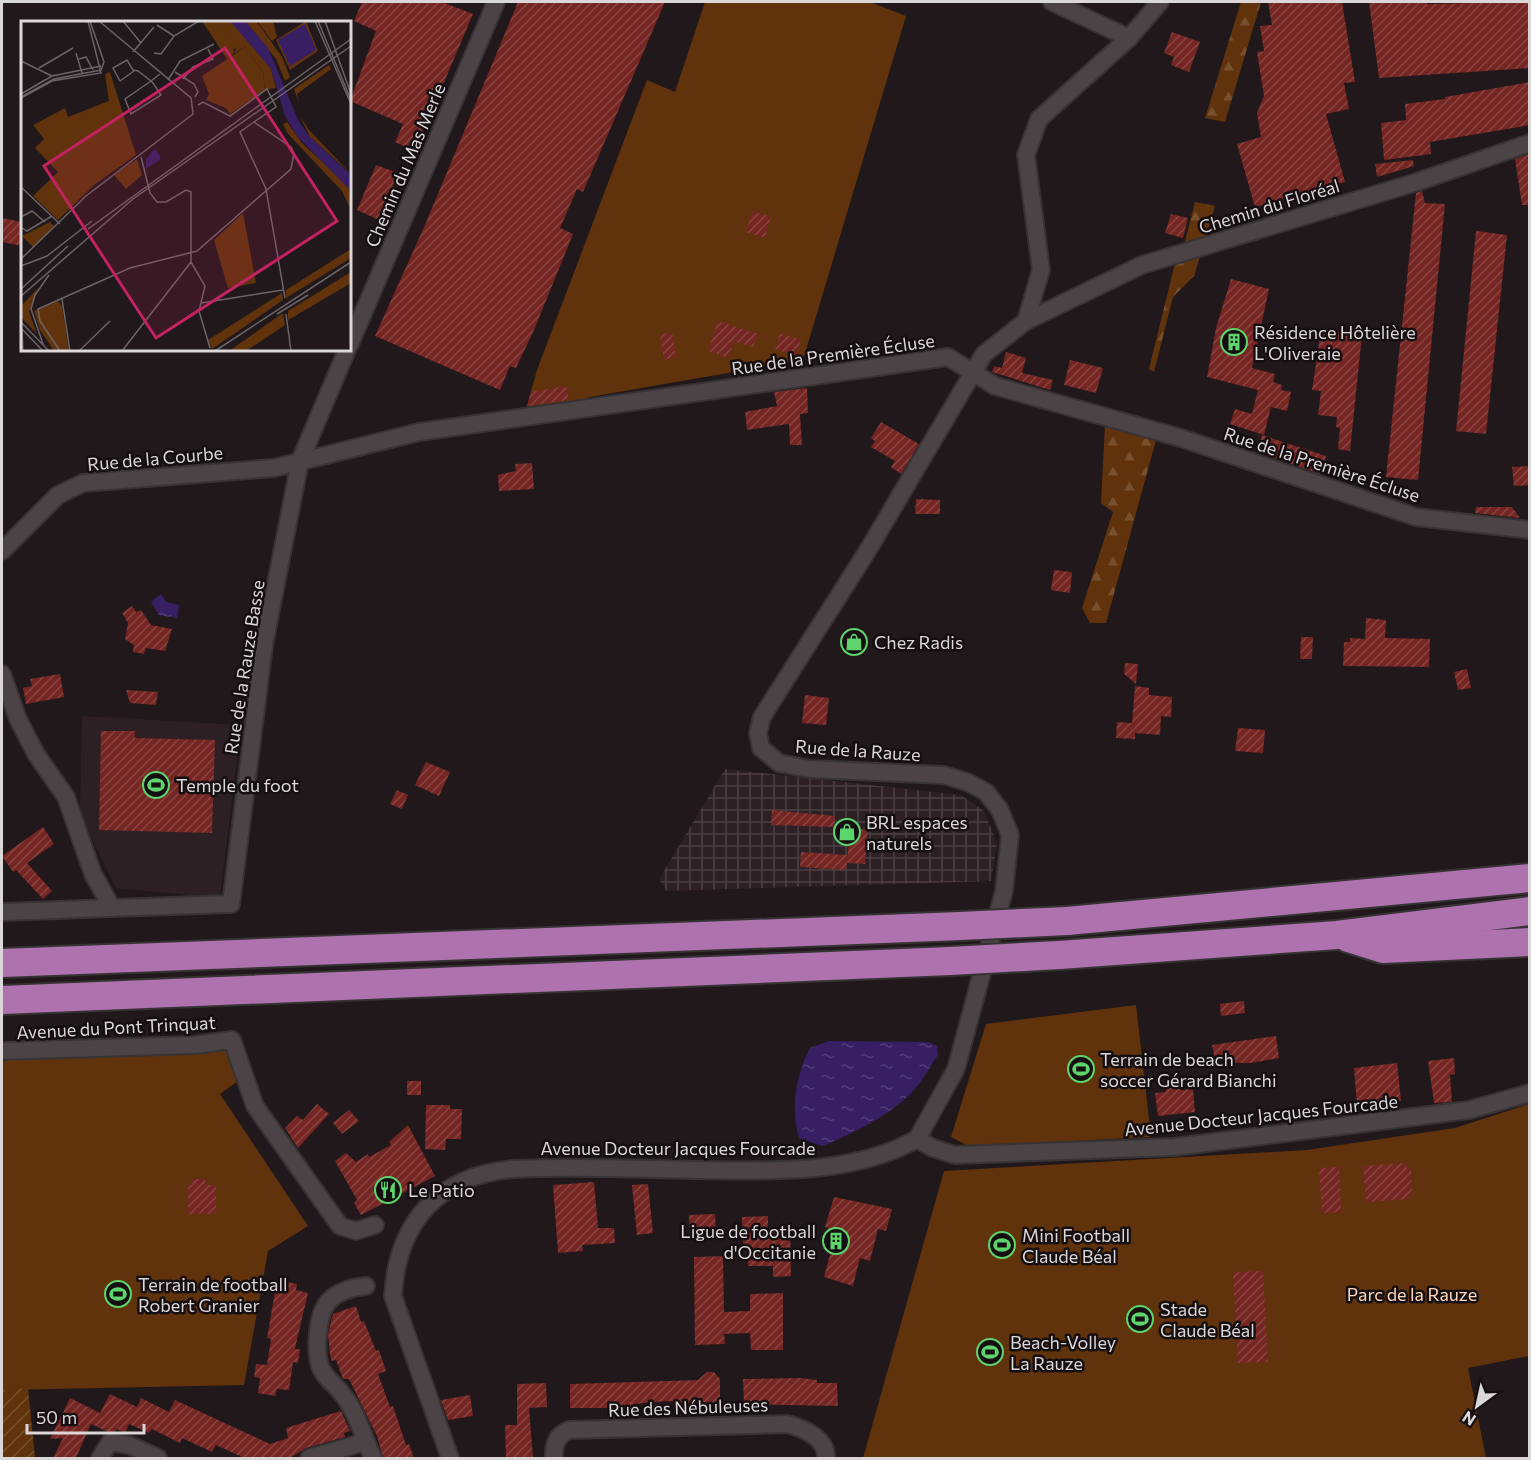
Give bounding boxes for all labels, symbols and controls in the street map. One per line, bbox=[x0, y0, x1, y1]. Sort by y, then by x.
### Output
inset map bbox=[21, 21, 351, 351]
street label: Chemin du Mas Merle bbox=[360, 80, 450, 250]
street label: Chemin du Floréal bbox=[1196, 174, 1342, 238]
place label: Résidence Hôtelière L'Oliveraie bbox=[1254, 321, 1416, 364]
building icon: Résidence Hôtelière L'Oliveraie bbox=[1219, 327, 1249, 357]
street label: Rue de la Première Écluse bbox=[730, 329, 936, 379]
street label: Rue de la Première Écluse bbox=[1221, 422, 1423, 506]
street label: Rue de la Courbe bbox=[86, 441, 224, 475]
street label: Rue de la Rauze Basse bbox=[219, 578, 269, 756]
shop icon: Chez Radis bbox=[839, 627, 869, 657]
place label: Chez Radis bbox=[874, 631, 963, 653]
street label: Rue de la Rauze bbox=[795, 735, 921, 765]
sports icon: Temple du foot bbox=[141, 770, 171, 800]
place label: Temple du foot bbox=[176, 774, 299, 796]
place label: BRL espaces naturels bbox=[866, 811, 968, 854]
shop icon: BRL espaces naturels bbox=[832, 817, 862, 847]
street label: Avenue du Pont Trinquat bbox=[16, 1011, 216, 1043]
place label: Terrain de beach soccer Gérard Bianchi bbox=[1100, 1048, 1277, 1091]
sports icon: Terrain de beach soccer Gérard Bianchi bbox=[1066, 1054, 1096, 1084]
street label: Avenue Docteur Jacques Fourcade bbox=[1123, 1090, 1399, 1140]
street label: Avenue Docteur Jacques Fourcade bbox=[541, 1137, 815, 1159]
restaurant icon: Le Patio bbox=[373, 1175, 403, 1205]
place label: Le Patio bbox=[408, 1179, 475, 1201]
place label: Ligue de football d'Occitanie bbox=[680, 1220, 816, 1263]
place label: Mini Football Claude Béal bbox=[1022, 1224, 1130, 1267]
building icon: Ligue de football d'Occitanie bbox=[821, 1226, 851, 1256]
sports icon: Mini Football Claude Béal bbox=[987, 1230, 1017, 1260]
place label: Terrain de football Robert Granier bbox=[138, 1273, 288, 1316]
sports icon: Terrain de football Robert Granier bbox=[103, 1279, 133, 1309]
park label: Parc de la Rauze bbox=[1347, 1283, 1477, 1305]
place label: Stade Claude Béal bbox=[1160, 1298, 1255, 1341]
sports icon: Stade Claude Béal bbox=[1125, 1304, 1155, 1334]
place label: Beach-Volley La Rauze bbox=[1010, 1331, 1116, 1374]
sports icon: Beach-Volley La Rauze bbox=[975, 1337, 1005, 1367]
north arrow bbox=[1447, 1376, 1507, 1436]
street label: Rue des Nébuleuses bbox=[608, 1393, 768, 1421]
scale bar bbox=[27, 1397, 144, 1435]
text: 50 m bbox=[36, 1406, 77, 1428]
text: N bbox=[1458, 1408, 1479, 1430]

